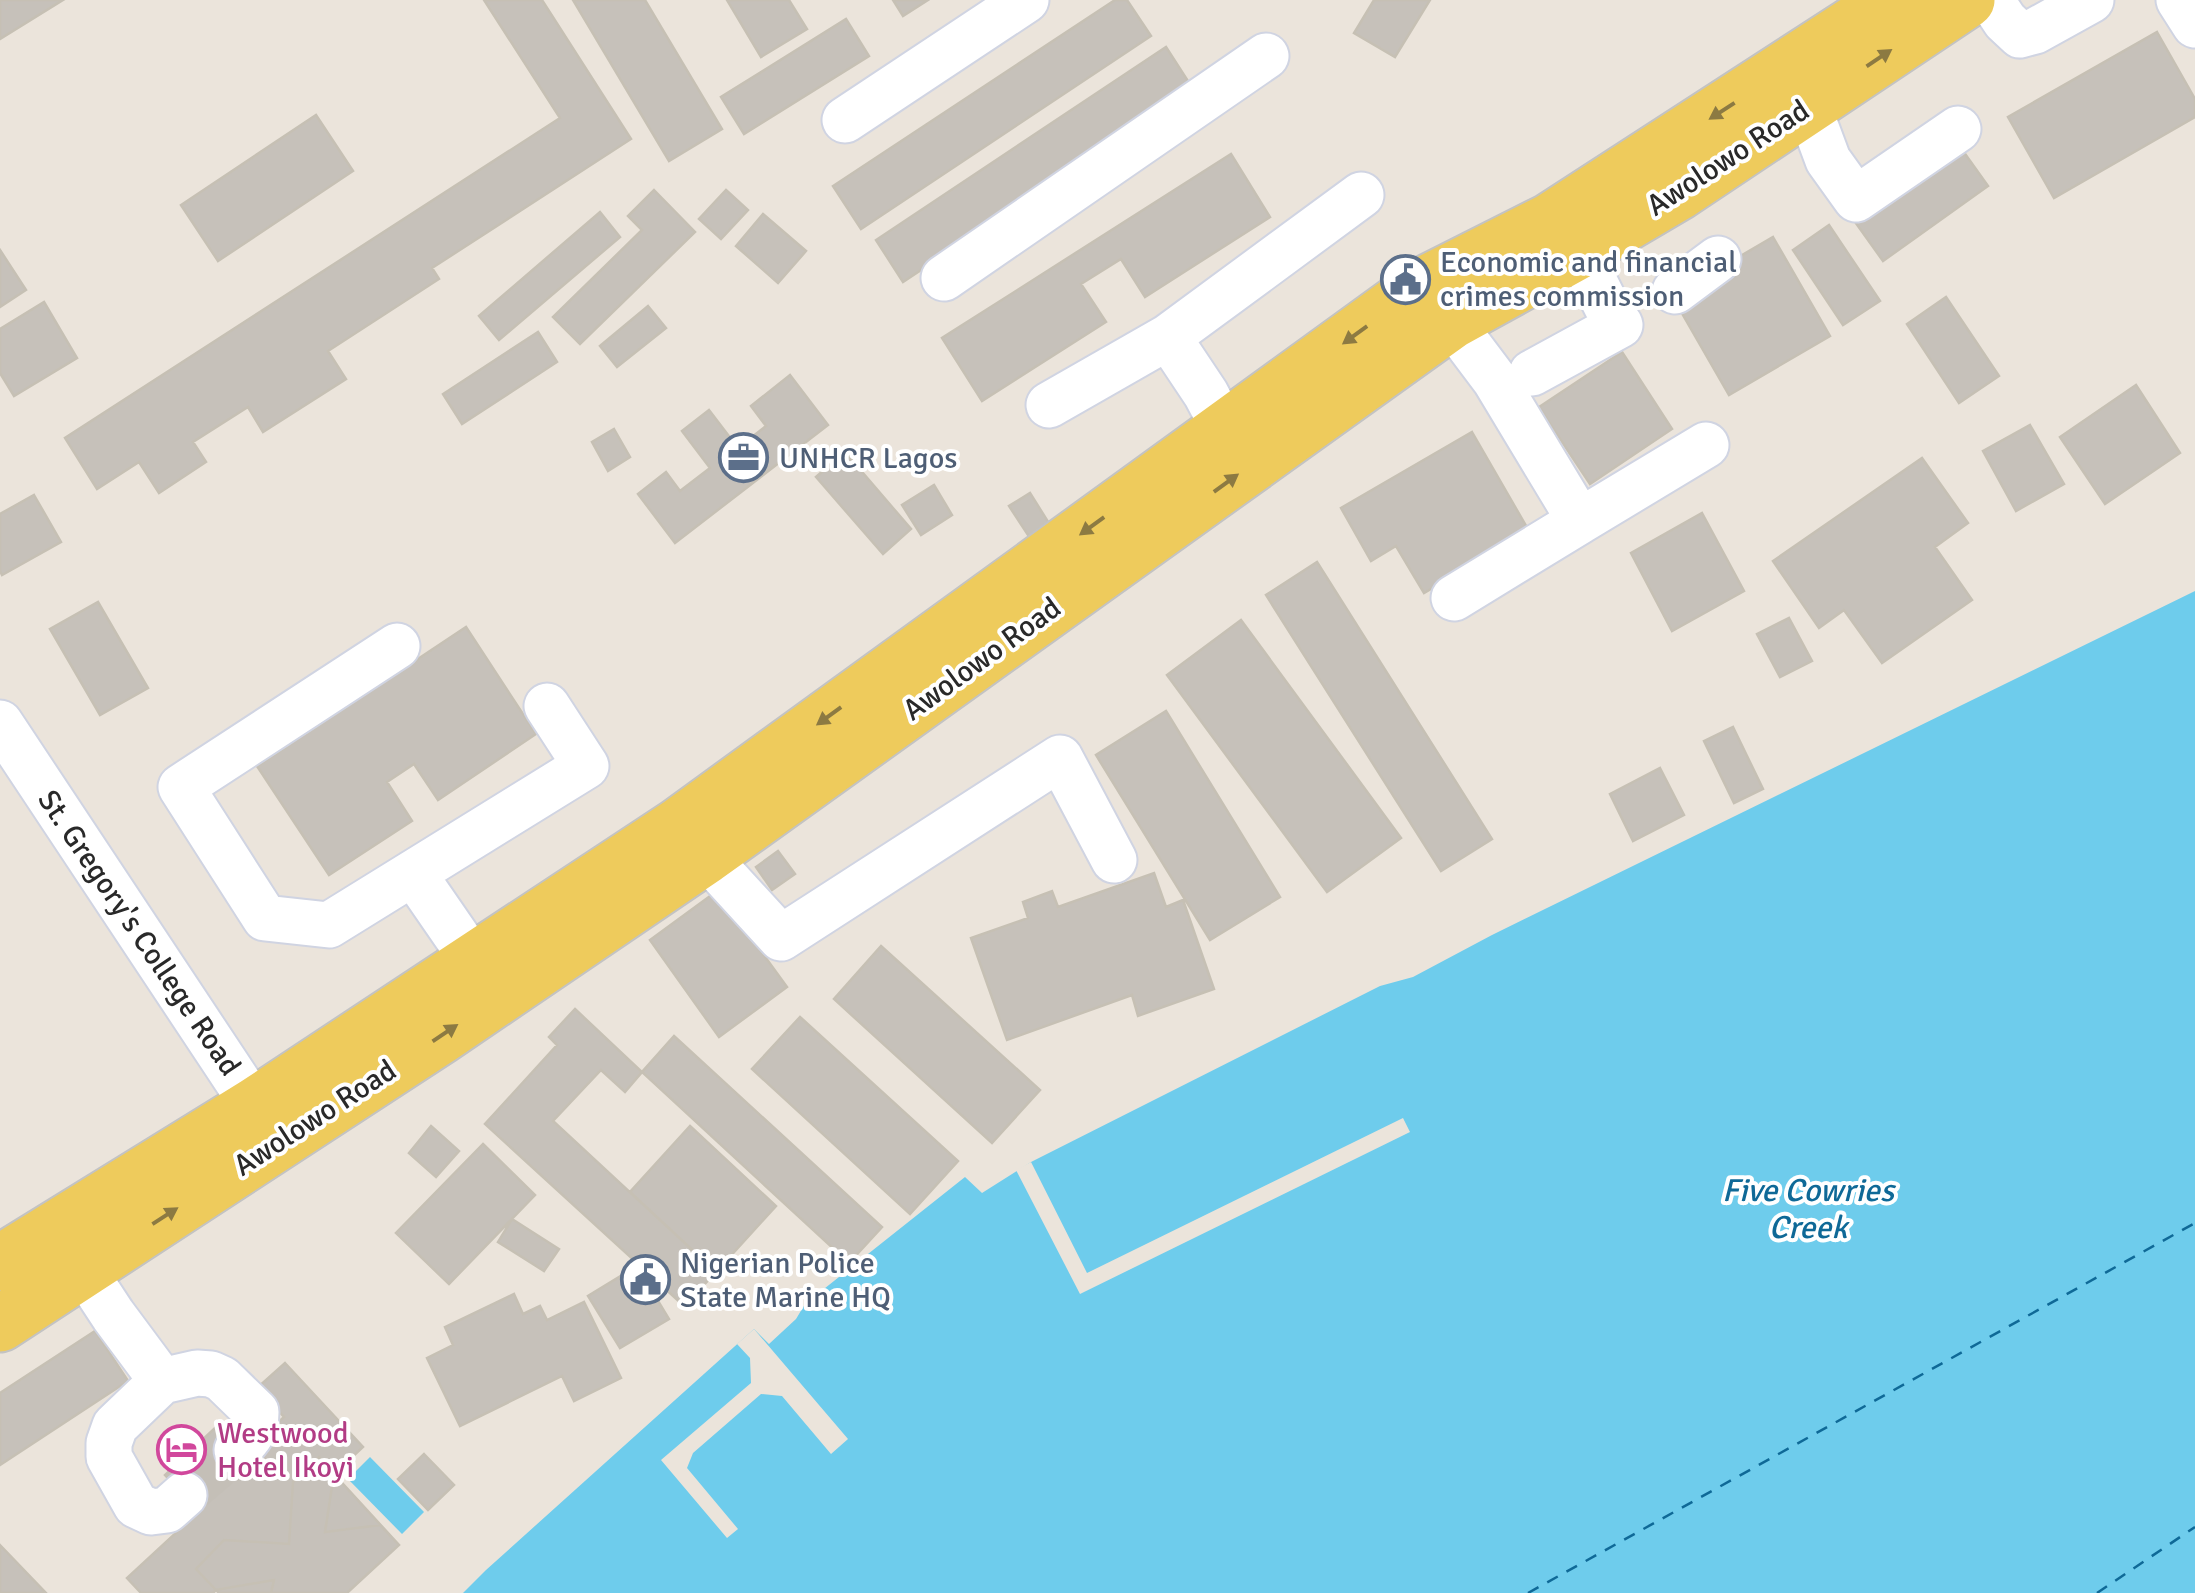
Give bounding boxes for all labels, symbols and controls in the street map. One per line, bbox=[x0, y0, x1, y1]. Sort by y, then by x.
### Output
one-way arrow bbox=[1866, 50, 1893, 68]
street label: Awolowo Road bbox=[1640, 92, 1816, 224]
one-way arrow bbox=[1708, 101, 1735, 119]
place label: Economic and financial crimes commission bbox=[1440, 244, 1737, 315]
public building icon: Economic and financial crimes commission bbox=[1379, 253, 1431, 305]
one-way arrow bbox=[1342, 325, 1369, 344]
office icon: UNHCR Lagos bbox=[718, 432, 770, 484]
place label: UNHCR Lagos bbox=[779, 440, 957, 477]
one-way arrow bbox=[1213, 474, 1240, 493]
one-way arrow bbox=[1079, 515, 1106, 535]
street label: Awolowo Road bbox=[896, 589, 1068, 729]
one-way arrow bbox=[816, 706, 842, 726]
street label: St. Gregory's College Road bbox=[30, 783, 248, 1083]
one-way arrow bbox=[432, 1024, 459, 1042]
street label: Awolowo Road bbox=[227, 1052, 403, 1184]
water label: Five Cowries Creek bbox=[1722, 1171, 1897, 1247]
one-way arrow bbox=[151, 1208, 179, 1226]
place label: Nigerian Police State Marine HQ bbox=[680, 1245, 891, 1316]
public building icon: Nigerian Police State Marine HQ bbox=[619, 1254, 671, 1306]
place label: Westwood Hotel Ikoyi bbox=[217, 1415, 354, 1486]
hotel icon: Westwood Hotel Ikoyi bbox=[156, 1424, 208, 1476]

